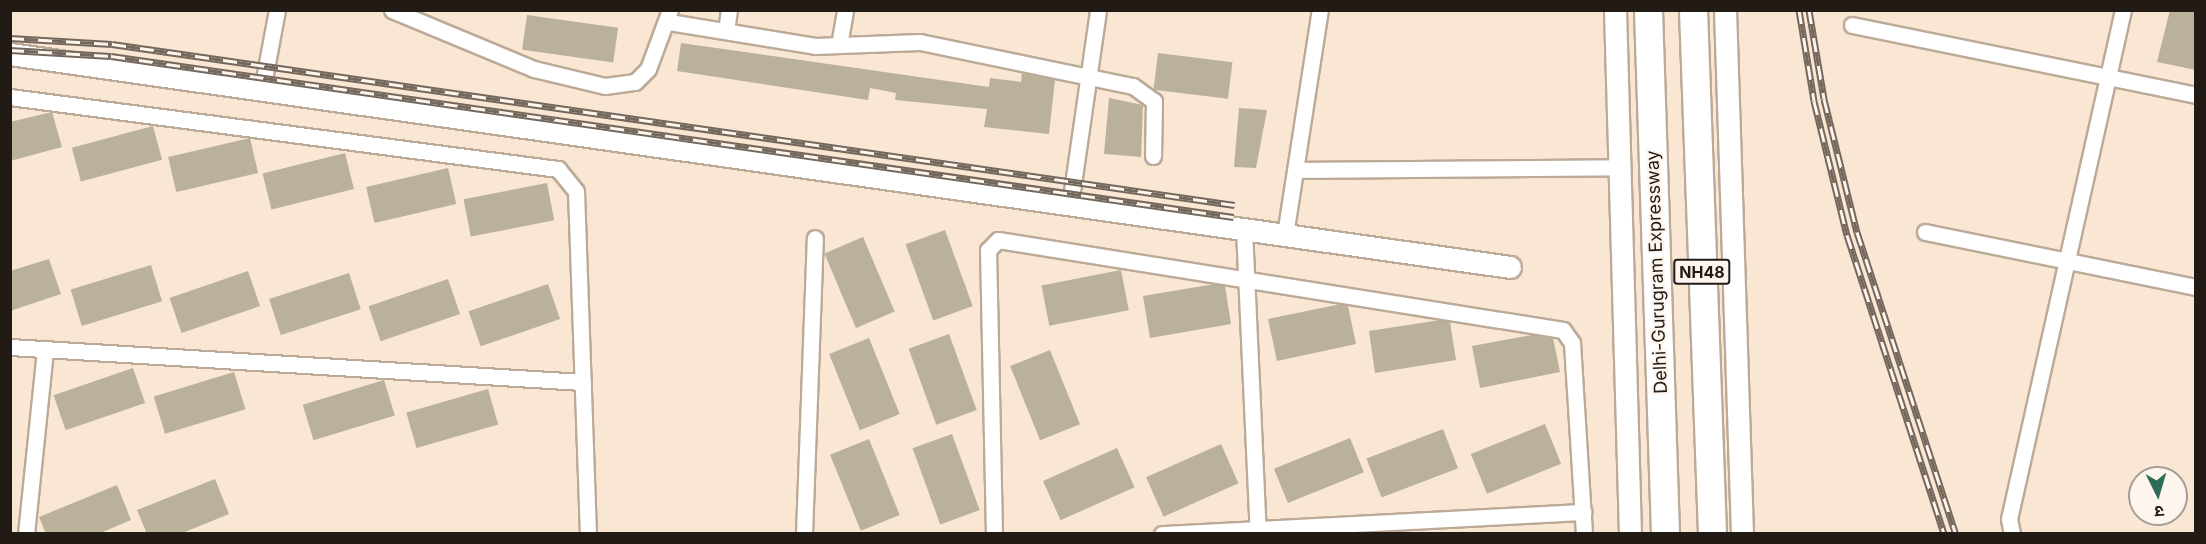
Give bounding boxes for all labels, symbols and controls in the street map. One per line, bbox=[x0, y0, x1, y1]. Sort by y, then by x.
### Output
street label: Delhi-Gurugram Expressway bbox=[1642, 150, 1672, 394]
road number: NH48 bbox=[1672, 259, 1732, 285]
north arrow bbox=[2128, 466, 2188, 526]
text: उ bbox=[2154, 502, 2165, 522]

